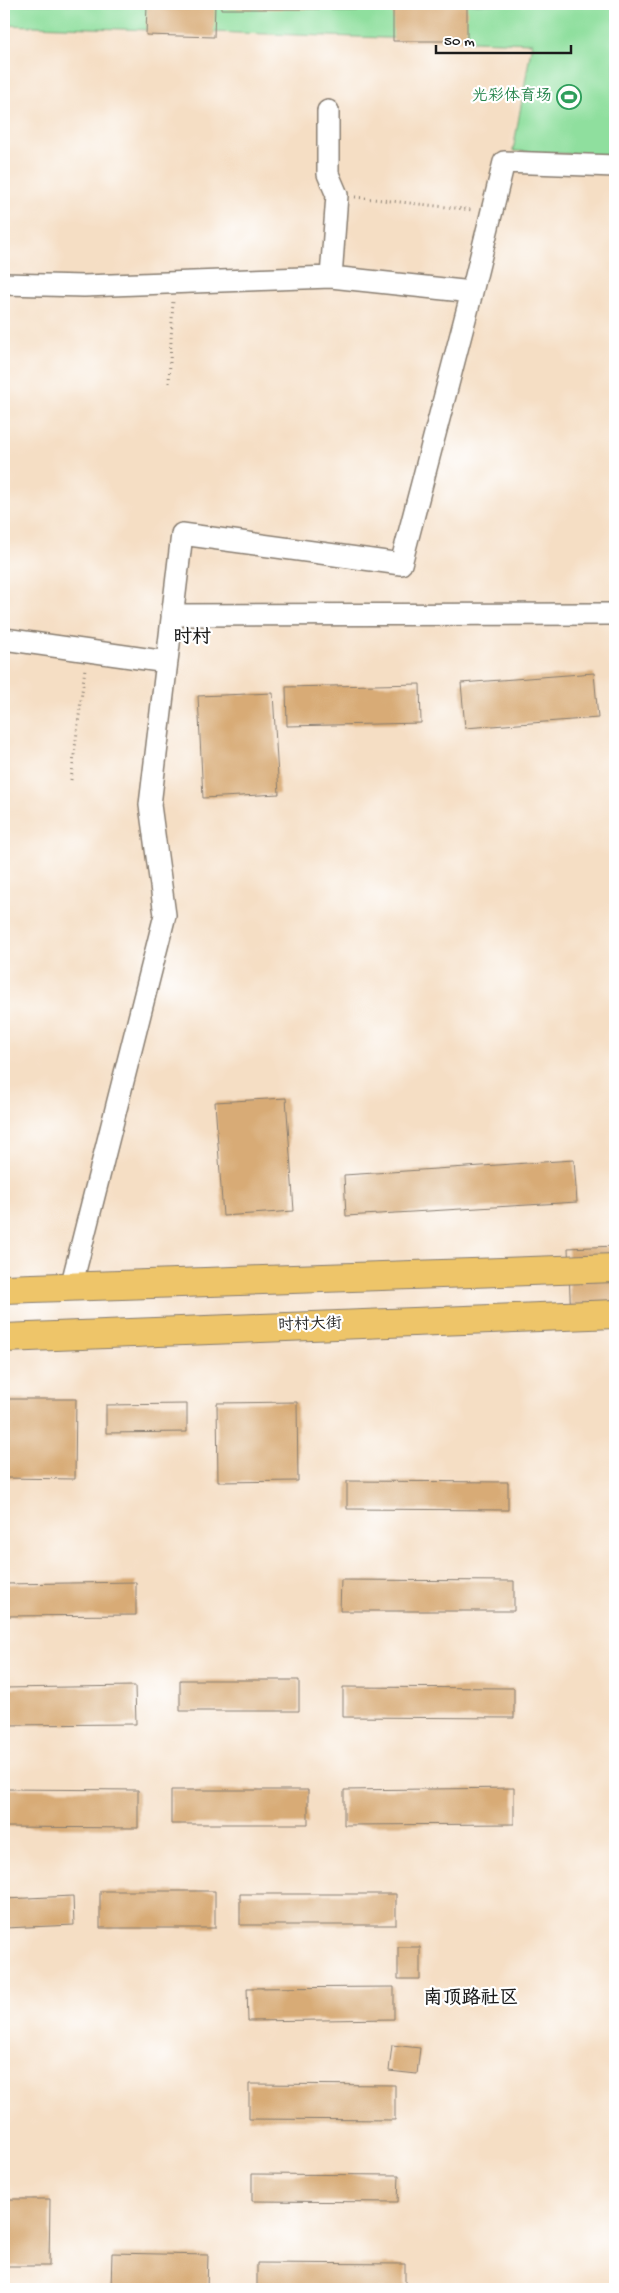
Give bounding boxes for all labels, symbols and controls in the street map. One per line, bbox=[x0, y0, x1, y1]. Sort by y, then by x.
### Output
scale bar bbox=[436, 22, 572, 54]
text: 50 m bbox=[444, 33, 475, 51]
sports icon: 光彩体育场 bbox=[556, 84, 582, 110]
place label: 光彩体育场 bbox=[472, 86, 552, 107]
district label: 时村 bbox=[173, 626, 211, 650]
street label: 时村大街 bbox=[278, 1314, 342, 1337]
district label: 南顶路社区 bbox=[423, 1987, 519, 2011]

